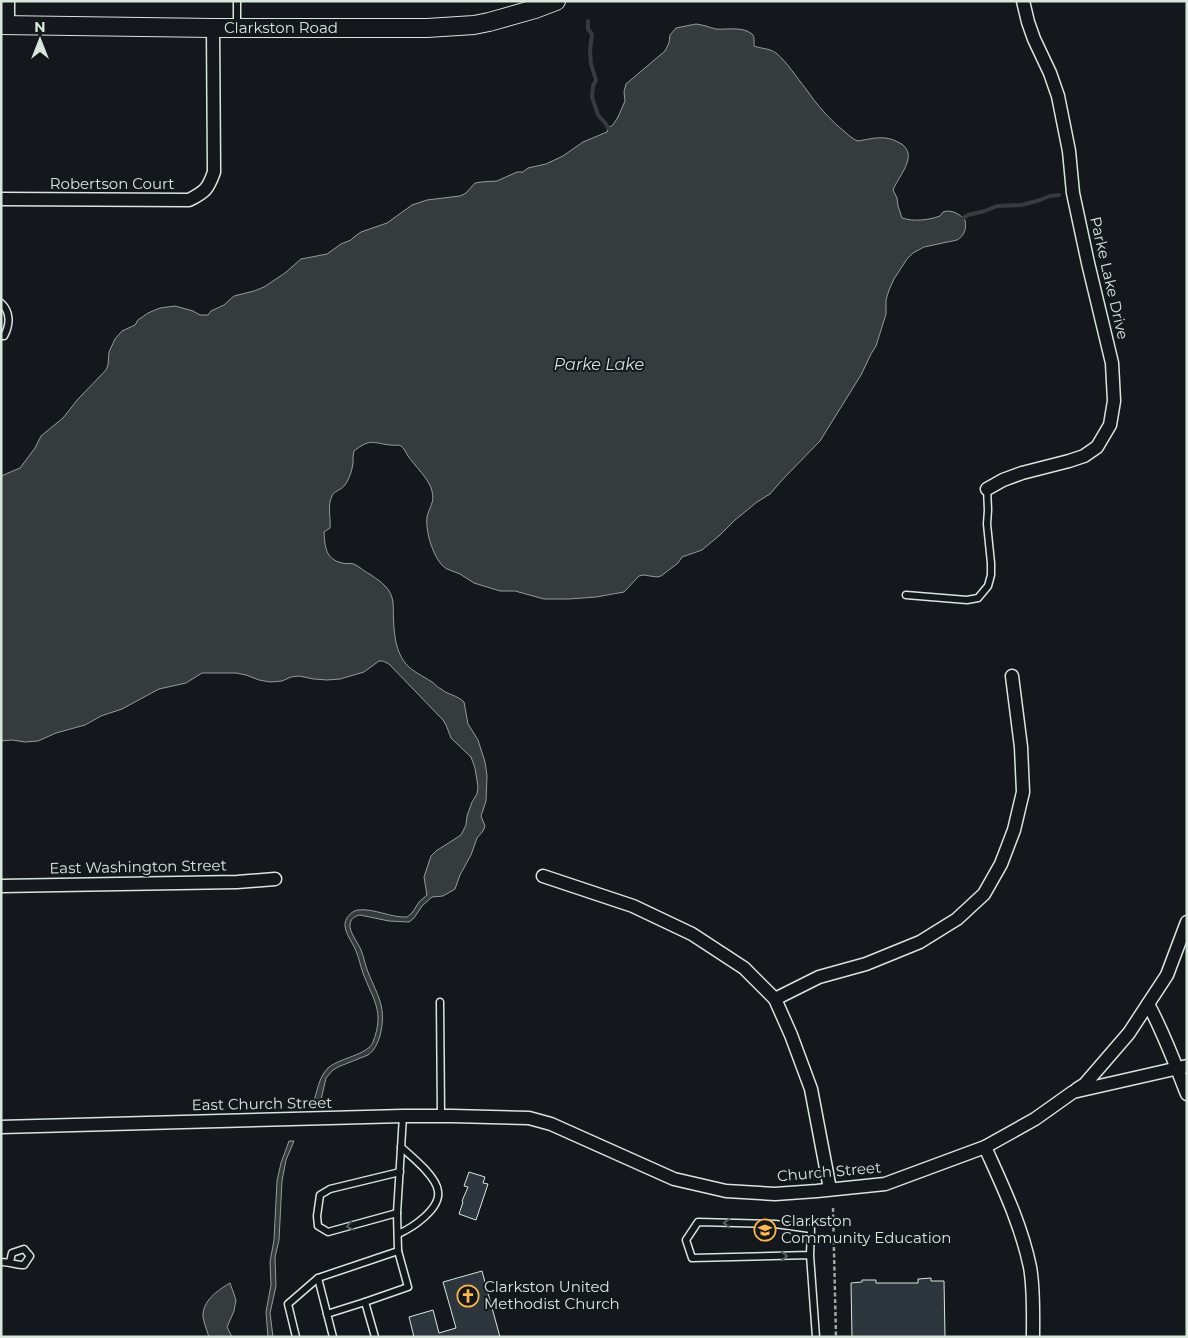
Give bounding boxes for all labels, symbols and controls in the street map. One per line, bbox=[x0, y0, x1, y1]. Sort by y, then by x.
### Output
north arrow bbox=[15, 15, 65, 65]
text: N bbox=[34, 18, 46, 36]
street label: Clarkston Road bbox=[224, 18, 338, 37]
street label: Robertson Court bbox=[50, 174, 174, 193]
street label: Parke Lake Drive bbox=[1086, 215, 1133, 341]
water label: Parke Lake bbox=[554, 355, 644, 374]
street label: East Washington Street bbox=[49, 855, 227, 878]
street label: East Church Street bbox=[192, 1093, 332, 1114]
street label: Church Street bbox=[776, 1157, 882, 1186]
place label: Clarkston Community Education bbox=[781, 1211, 951, 1247]
one-way arrow bbox=[723, 1217, 731, 1228]
school or university icon: Clarkston Community Education bbox=[753, 1218, 777, 1242]
one-way arrow bbox=[347, 1220, 355, 1230]
one-way arrow bbox=[780, 1251, 788, 1261]
place label: Clarkston United Methodist Church bbox=[484, 1277, 620, 1313]
church icon: Clarkston United Methodist Church bbox=[456, 1284, 480, 1308]

